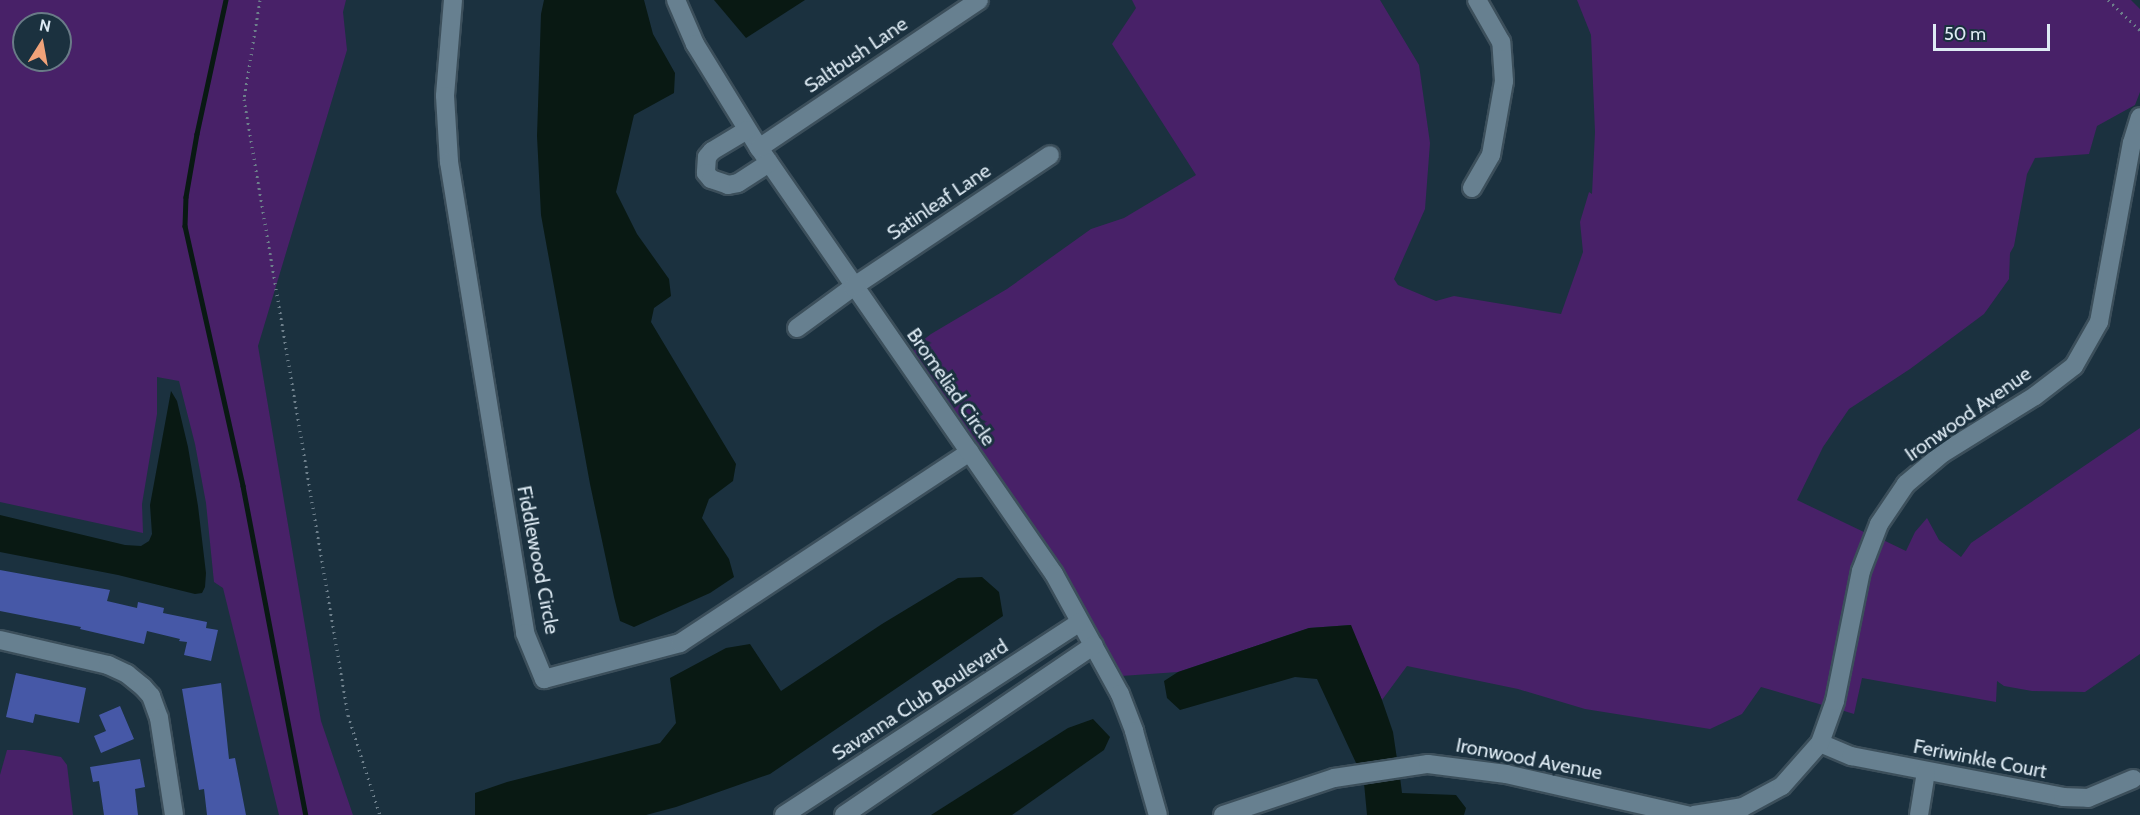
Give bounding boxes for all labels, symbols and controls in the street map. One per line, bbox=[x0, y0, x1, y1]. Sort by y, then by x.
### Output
north arrow bbox=[12, 12, 72, 72]
street label: Saltbush Lane bbox=[800, 12, 912, 98]
scale bar bbox=[1936, 12, 2053, 50]
text: N bbox=[38, 15, 53, 36]
text: 50 m bbox=[1944, 23, 1986, 45]
street label: Satinleaf Lane bbox=[883, 159, 995, 245]
street label: Bromeliad Circle bbox=[902, 324, 1000, 450]
street label: Ironwood Avenue bbox=[1900, 362, 2036, 466]
street label: Fiddlewood Circle bbox=[512, 484, 564, 636]
street label: Savanna Club Boulevard bbox=[828, 634, 1012, 766]
street label: Ironwood Avenue bbox=[1454, 733, 1604, 785]
street label: Feriwinkle Court bbox=[1911, 734, 2049, 784]

